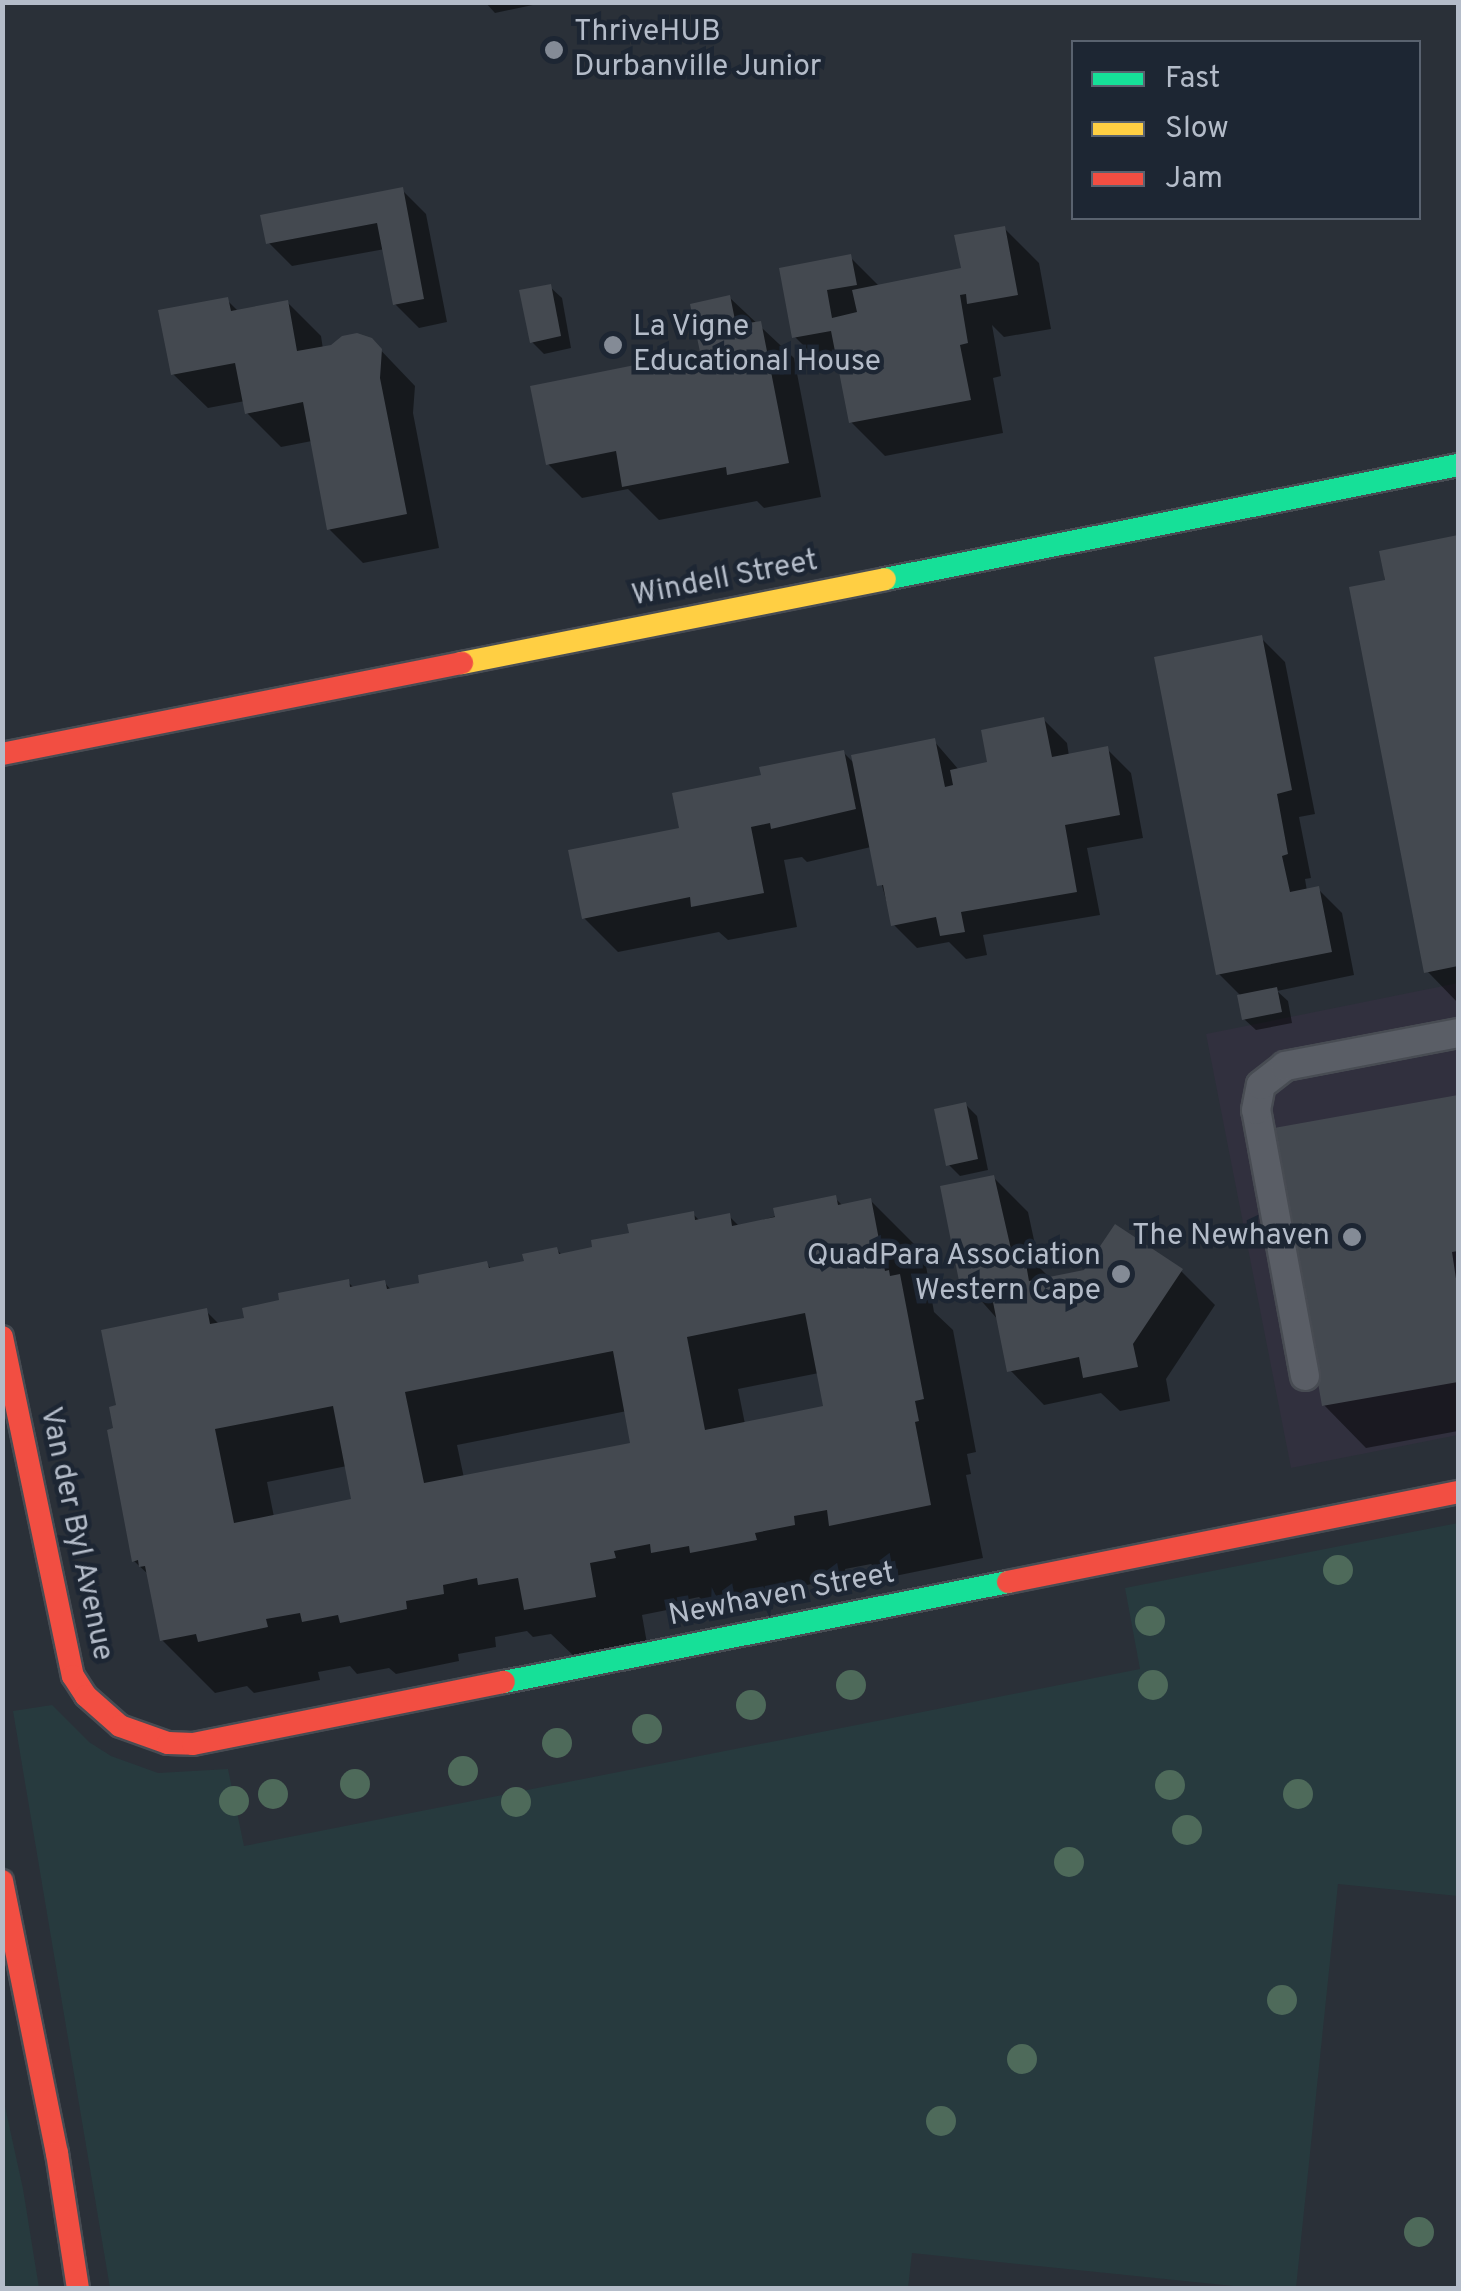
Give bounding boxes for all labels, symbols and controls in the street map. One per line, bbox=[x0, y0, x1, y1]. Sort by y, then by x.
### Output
place label: ThriveHUB Durbanville Junior bbox=[574, 15, 821, 86]
marker: ThriveHUB Durbanville Junior bbox=[543, 39, 565, 61]
legend bbox=[1071, 40, 1421, 220]
text: Fast bbox=[1165, 61, 1220, 98]
text: Slow bbox=[1165, 111, 1229, 148]
text: Jam bbox=[1165, 161, 1223, 198]
place label: La Vigne Educational House bbox=[633, 310, 881, 380]
marker: La Vigne Educational House bbox=[602, 334, 624, 356]
street label: Windell Street bbox=[629, 544, 821, 616]
place label: The Newhaven bbox=[1132, 1219, 1330, 1255]
marker: The Newhaven bbox=[1339, 1224, 1365, 1250]
place label: QuadPara Association Western Cape bbox=[805, 1239, 1101, 1310]
marker: QuadPara Association Western Cape bbox=[1110, 1263, 1132, 1285]
street label: Van der Byl Avenue bbox=[30, 1403, 120, 1665]
street label: Newhaven Street bbox=[666, 1556, 898, 1636]

